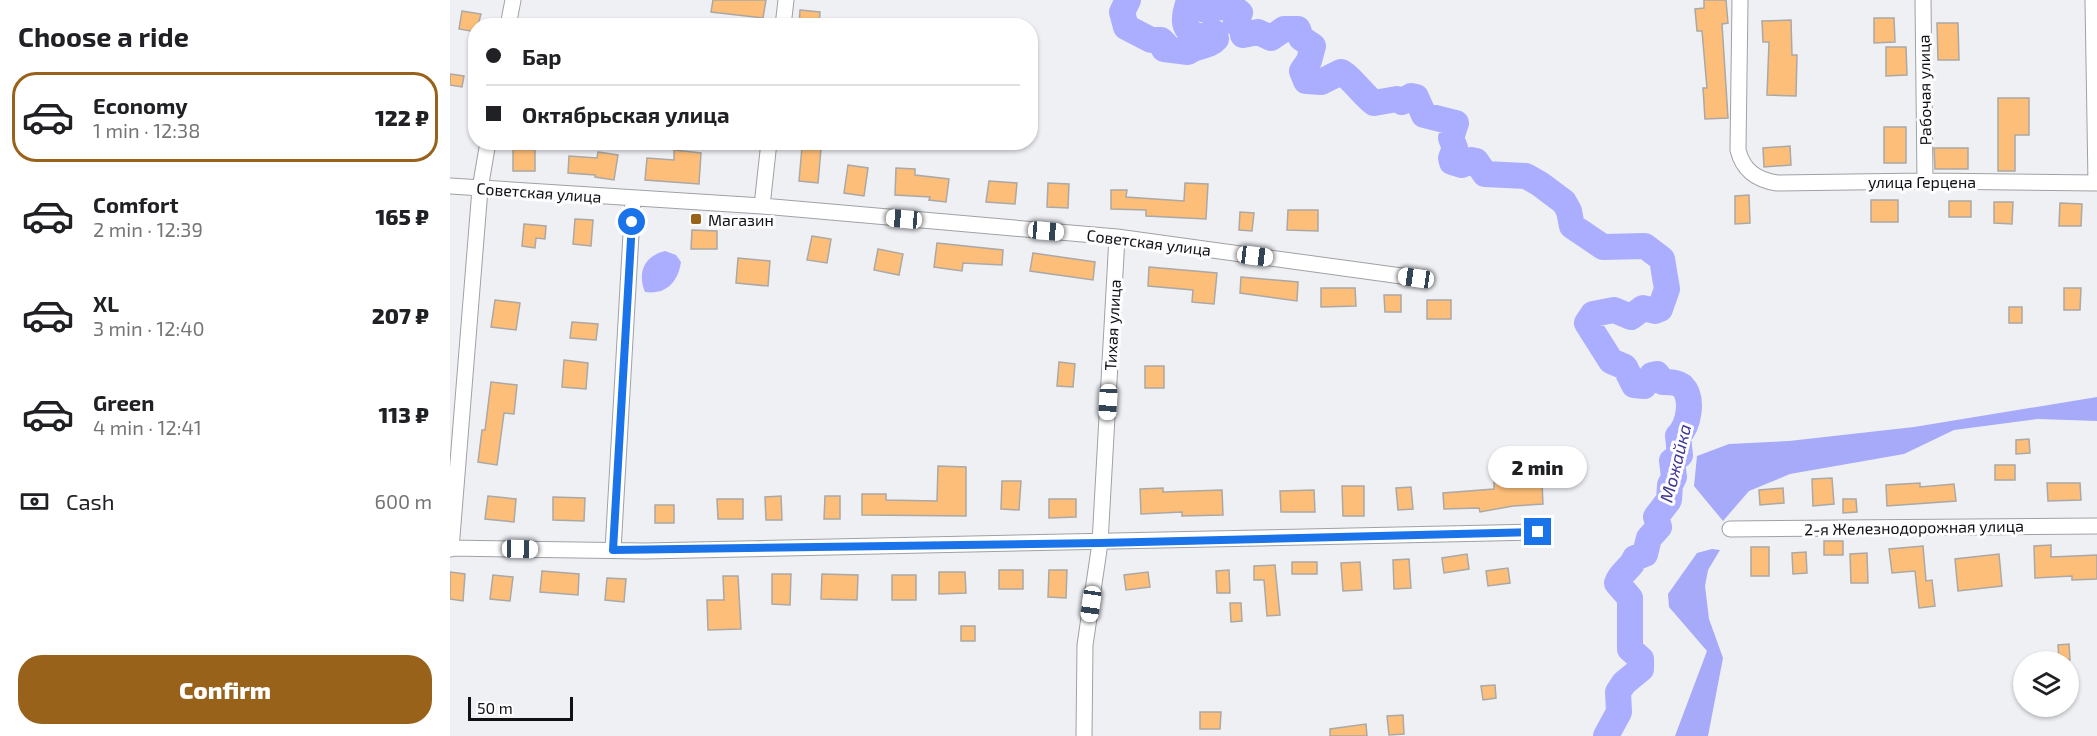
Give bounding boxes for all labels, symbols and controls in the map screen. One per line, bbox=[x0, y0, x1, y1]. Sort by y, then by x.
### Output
text: Choose a ride bbox=[18, 20, 189, 52]
street label: Рабочая улица bbox=[1914, 34, 1935, 146]
text: Бар bbox=[522, 43, 562, 69]
icon: car bbox=[21, 90, 75, 144]
text: Economy bbox=[93, 92, 188, 118]
text: Октябрьская улица bbox=[522, 101, 730, 127]
text: 122 ₽ bbox=[375, 104, 429, 130]
text: 1 min · 12:38 bbox=[93, 118, 200, 142]
street label: улица Герцена bbox=[1868, 172, 1976, 192]
street label: Советская улица bbox=[476, 178, 602, 207]
icon: car bbox=[21, 189, 75, 243]
text: Comfort bbox=[93, 191, 178, 217]
text: 165 ₽ bbox=[375, 203, 429, 229]
route start bbox=[618, 208, 645, 235]
car bbox=[885, 208, 923, 230]
place label: Магазин bbox=[708, 210, 774, 229]
marker: Магазин bbox=[689, 212, 703, 226]
text: 2 min · 12:39 bbox=[93, 217, 203, 241]
car bbox=[1027, 220, 1065, 242]
street label: Советская улица bbox=[1086, 225, 1212, 260]
car bbox=[1236, 245, 1274, 267]
car bbox=[1397, 267, 1435, 289]
street label: Тихая улица bbox=[1100, 279, 1125, 371]
icon: car bbox=[21, 288, 75, 342]
text: XL bbox=[93, 290, 119, 316]
text: 207 ₽ bbox=[372, 302, 429, 328]
text: 3 min · 12:40 bbox=[93, 316, 205, 340]
car bbox=[1098, 384, 1118, 420]
icon: car bbox=[21, 387, 75, 441]
text: Green bbox=[93, 389, 155, 415]
text: 113 ₽ bbox=[378, 401, 429, 427]
text: 4 min · 12:41 bbox=[93, 415, 202, 439]
water label: Можайка bbox=[1655, 422, 1695, 504]
callout: 2 min bbox=[1488, 445, 1588, 487]
text: 2 min bbox=[1512, 455, 1563, 479]
icon: cash bbox=[18, 485, 51, 518]
text: Cash bbox=[66, 488, 115, 514]
text: 600 m bbox=[374, 489, 432, 513]
street label: 2-я Железнодорожная улица bbox=[1804, 516, 2024, 539]
route end bbox=[1524, 518, 1551, 545]
car bbox=[502, 540, 538, 558]
car bbox=[1080, 585, 1102, 623]
map controls bbox=[2013, 651, 2079, 717]
button: layers bbox=[2013, 651, 2079, 717]
button: Confirm bbox=[18, 655, 432, 724]
scale bar bbox=[468, 694, 573, 722]
text: 50 m bbox=[477, 698, 513, 717]

